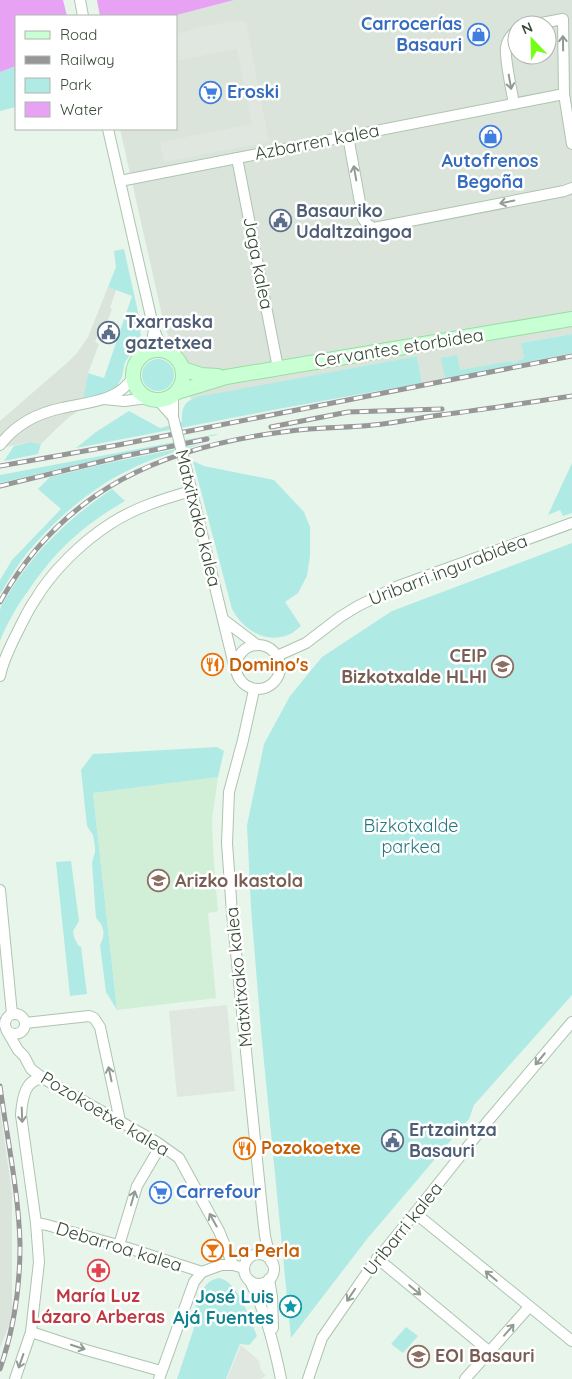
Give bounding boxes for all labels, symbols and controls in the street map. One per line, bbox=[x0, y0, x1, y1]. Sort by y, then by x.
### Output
place label: Carrocerías Basauri bbox=[361, 12, 462, 56]
legend bbox=[15, 15, 178, 130]
north arrow bbox=[507, 15, 557, 65]
text: N bbox=[519, 18, 535, 38]
shop icon: Carrocerías Basauri bbox=[466, 22, 490, 46]
text: Road bbox=[60, 25, 97, 44]
one-way arrow bbox=[558, 36, 568, 52]
text: Railway bbox=[60, 50, 115, 69]
one-way arrow bbox=[506, 74, 516, 90]
text: Park bbox=[60, 75, 92, 94]
supermarket icon: Eroski bbox=[199, 80, 223, 104]
place label: Eroski bbox=[227, 80, 279, 103]
text: Water bbox=[60, 100, 103, 119]
street label: Azbarren kalea bbox=[253, 118, 381, 165]
shop icon: Autofrenos Begoña bbox=[478, 124, 502, 148]
place label: Autofrenos Begoña bbox=[442, 149, 539, 193]
one-way arrow bbox=[349, 165, 359, 181]
one-way arrow bbox=[500, 198, 516, 207]
place label: Basauriko Udaltzaingoa bbox=[296, 199, 412, 243]
public building icon: Basauriko Udaltzaingoa bbox=[268, 209, 292, 233]
street label: Jaga kalea bbox=[238, 215, 279, 311]
place label: Txarraska gaztetxea bbox=[125, 310, 213, 354]
public building icon: Txarraska gaztetxea bbox=[97, 320, 121, 344]
street label: Cervantes etorbidea bbox=[313, 323, 485, 372]
street label: Matxitxako kalea bbox=[170, 447, 227, 589]
street label: Uribarri ingurabidea bbox=[365, 529, 530, 610]
place label: CEIP Bizkotxalde HLHI bbox=[341, 644, 487, 688]
restaurant icon: Domino's bbox=[201, 653, 225, 677]
place label: Domino's bbox=[229, 653, 309, 676]
school or university icon: CEIP Bizkotxalde HLHI bbox=[491, 654, 515, 678]
park label: Bizkotxalde parkea bbox=[363, 814, 459, 858]
school or university icon: Arizko Ikastola bbox=[147, 869, 171, 893]
place label: Arizko Ikastola bbox=[175, 869, 303, 892]
street label: Matxitxako kalea bbox=[220, 906, 257, 1048]
one-way arrow bbox=[535, 1053, 546, 1066]
street label: Pozokoetxe kalea bbox=[37, 1066, 174, 1161]
one-way arrow bbox=[105, 1066, 114, 1082]
one-way arrow bbox=[18, 1106, 27, 1122]
place label: Ertzaintza Basauri bbox=[409, 1118, 497, 1162]
public building icon: Ertzaintza Basauri bbox=[381, 1128, 405, 1152]
restaurant icon: Pozokoetxe bbox=[233, 1136, 257, 1160]
place label: Pozokoetxe bbox=[261, 1136, 361, 1159]
street label: Uribarri kalea bbox=[358, 1177, 447, 1280]
supermarket icon: Carrefour bbox=[148, 1180, 172, 1204]
place label: Carrefour bbox=[176, 1180, 262, 1203]
one-way arrow bbox=[129, 1191, 139, 1207]
one-way arrow bbox=[207, 1214, 217, 1228]
street label: Debarroa kalea bbox=[53, 1216, 185, 1277]
bar icon: La Perla bbox=[200, 1239, 224, 1263]
place label: La Perla bbox=[228, 1239, 300, 1262]
pharmacy icon: María Luz Lázaro Arberas bbox=[86, 1259, 110, 1283]
one-way arrow bbox=[485, 1271, 498, 1282]
place label: María Luz Lázaro Arberas bbox=[31, 1284, 165, 1328]
one-way arrow bbox=[408, 1284, 421, 1295]
place label: José Luis Ajá Fuentes bbox=[173, 1285, 274, 1329]
one-way arrow bbox=[346, 1288, 356, 1302]
place icon: José Luis Ajá Fuentes bbox=[278, 1295, 302, 1319]
one-way arrow bbox=[503, 1324, 514, 1337]
one-way arrow bbox=[69, 1343, 85, 1352]
school or university icon: EOI Basauri bbox=[407, 1344, 431, 1368]
place label: EOI Basauri bbox=[435, 1344, 535, 1367]
one-way arrow bbox=[16, 1353, 26, 1369]

